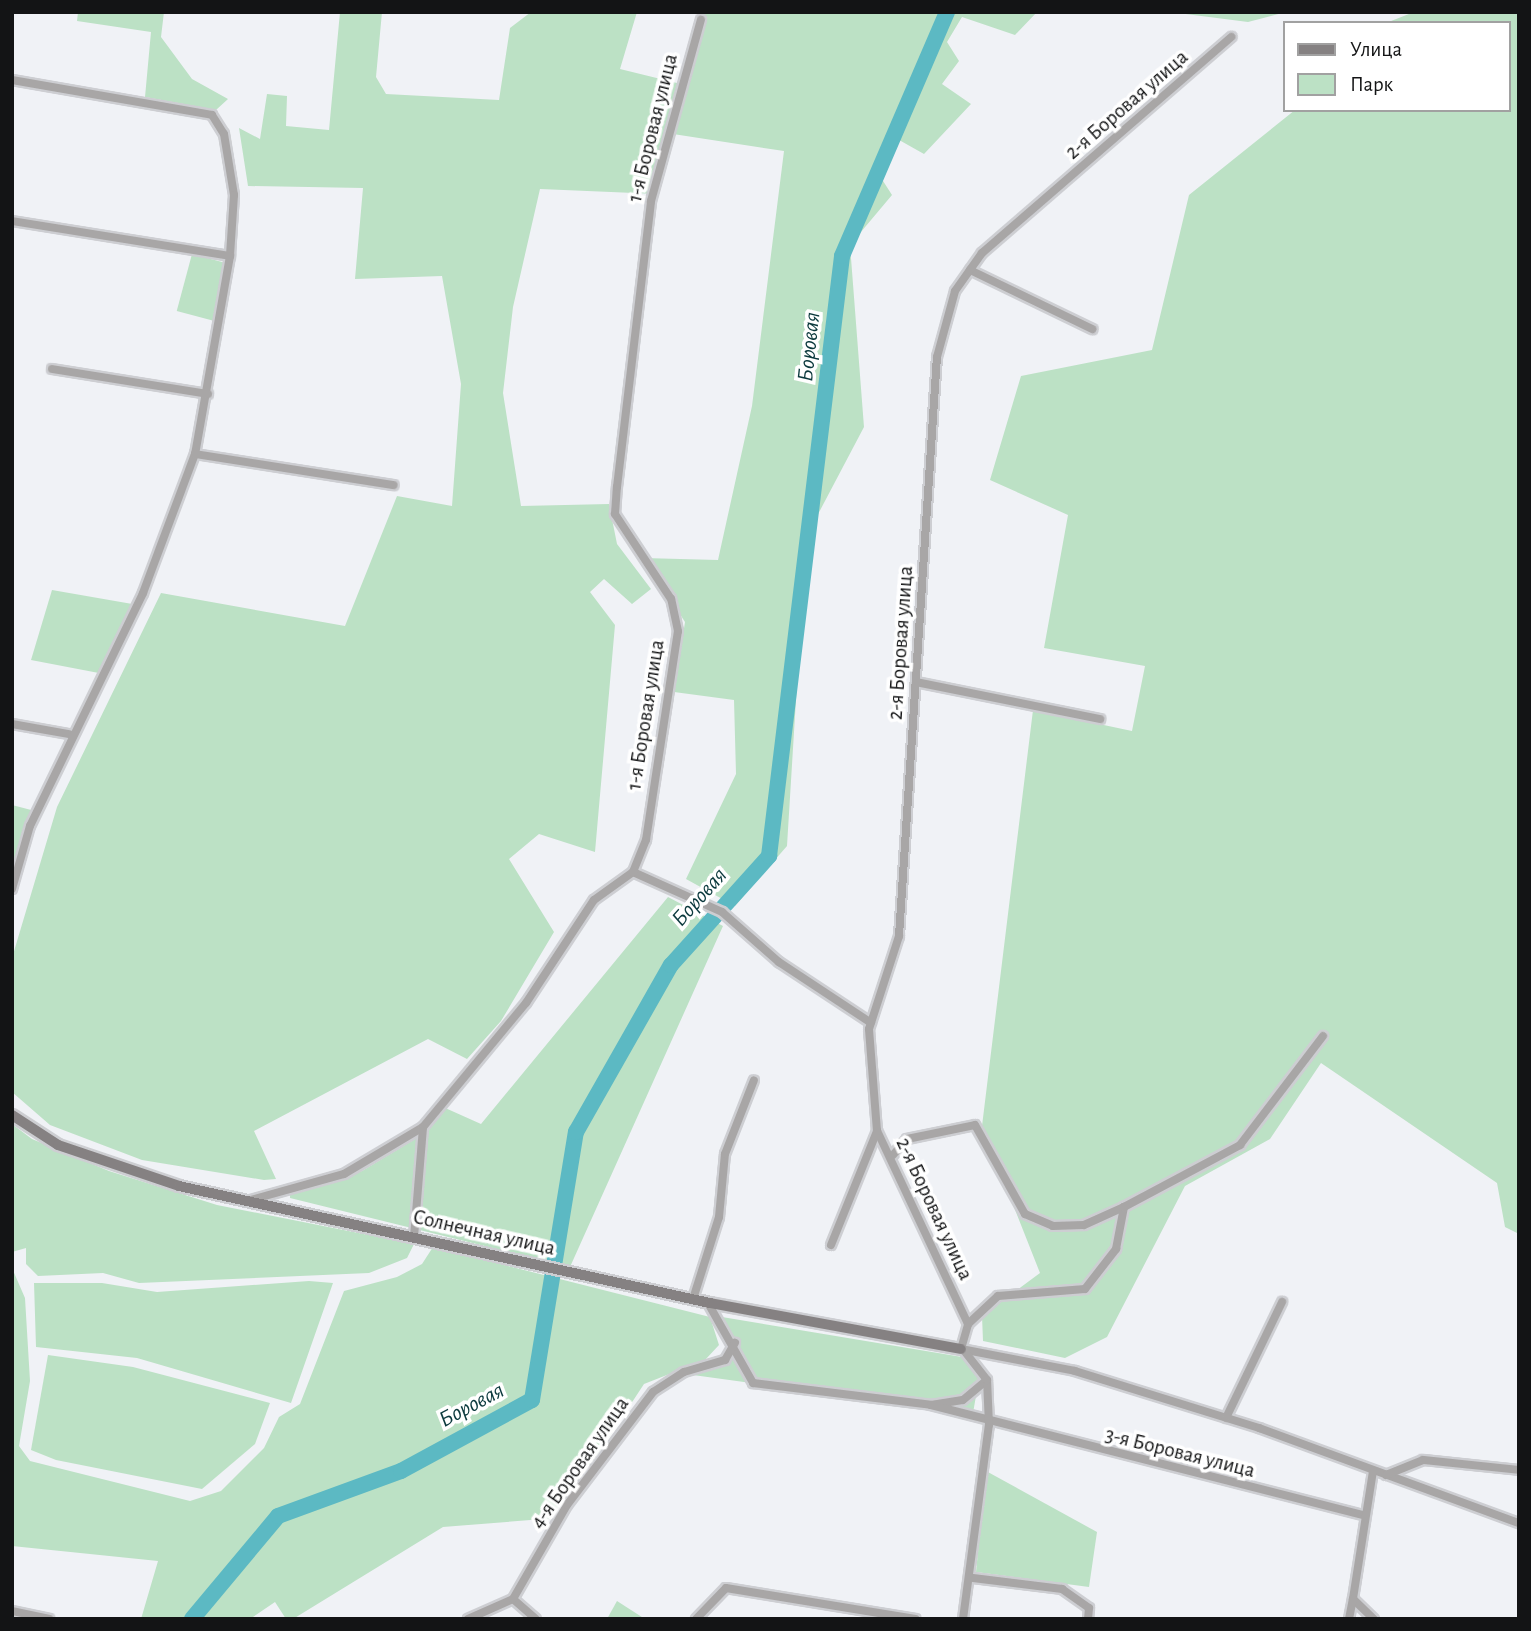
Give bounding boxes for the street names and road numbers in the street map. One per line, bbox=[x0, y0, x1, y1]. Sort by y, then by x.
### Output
street label: 2-я Боровая улица bbox=[1061, 45, 1193, 165]
street label: 1-я Боровая улица bbox=[622, 51, 684, 205]
street label: 2-я Боровая улица bbox=[883, 565, 919, 721]
street label: 1-я Боровая улица bbox=[622, 638, 670, 792]
street label: 2-я Боровая улица bbox=[890, 1134, 978, 1284]
street label: Солнечная улица bbox=[410, 1204, 558, 1262]
street label: 4-я Боровая улица bbox=[525, 1392, 635, 1534]
street label: 3-я Боровая улица bbox=[1103, 1422, 1257, 1484]

